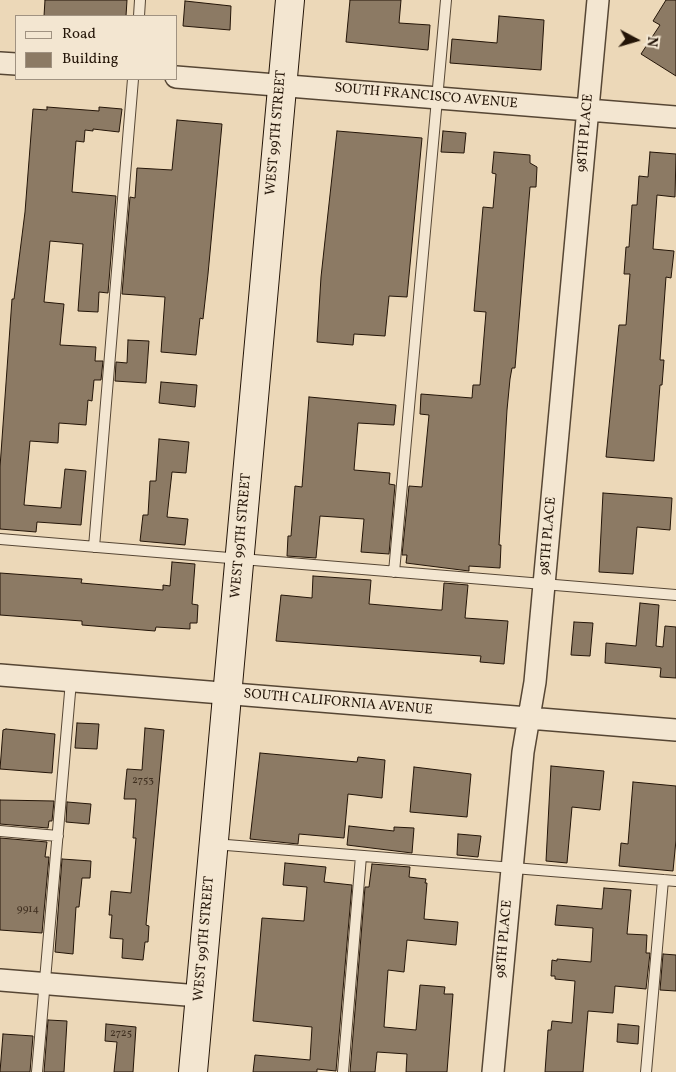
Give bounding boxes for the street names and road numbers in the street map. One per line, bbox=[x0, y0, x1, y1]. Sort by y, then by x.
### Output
street label: WEST 99TH STREET bbox=[263, 70, 291, 196]
street label: SOUTH FRANCISCO AVENUE bbox=[334, 81, 518, 113]
street label: 98TH PLACE bbox=[574, 93, 598, 173]
street label: WEST 99TH STREET bbox=[228, 473, 256, 599]
street label: 98TH PLACE bbox=[537, 496, 561, 576]
street label: SOUTH CALIFORNIA AVENUE bbox=[243, 686, 433, 720]
street label: WEST 99TH STREET bbox=[191, 876, 219, 1002]
street label: 98TH PLACE bbox=[493, 899, 517, 979]

